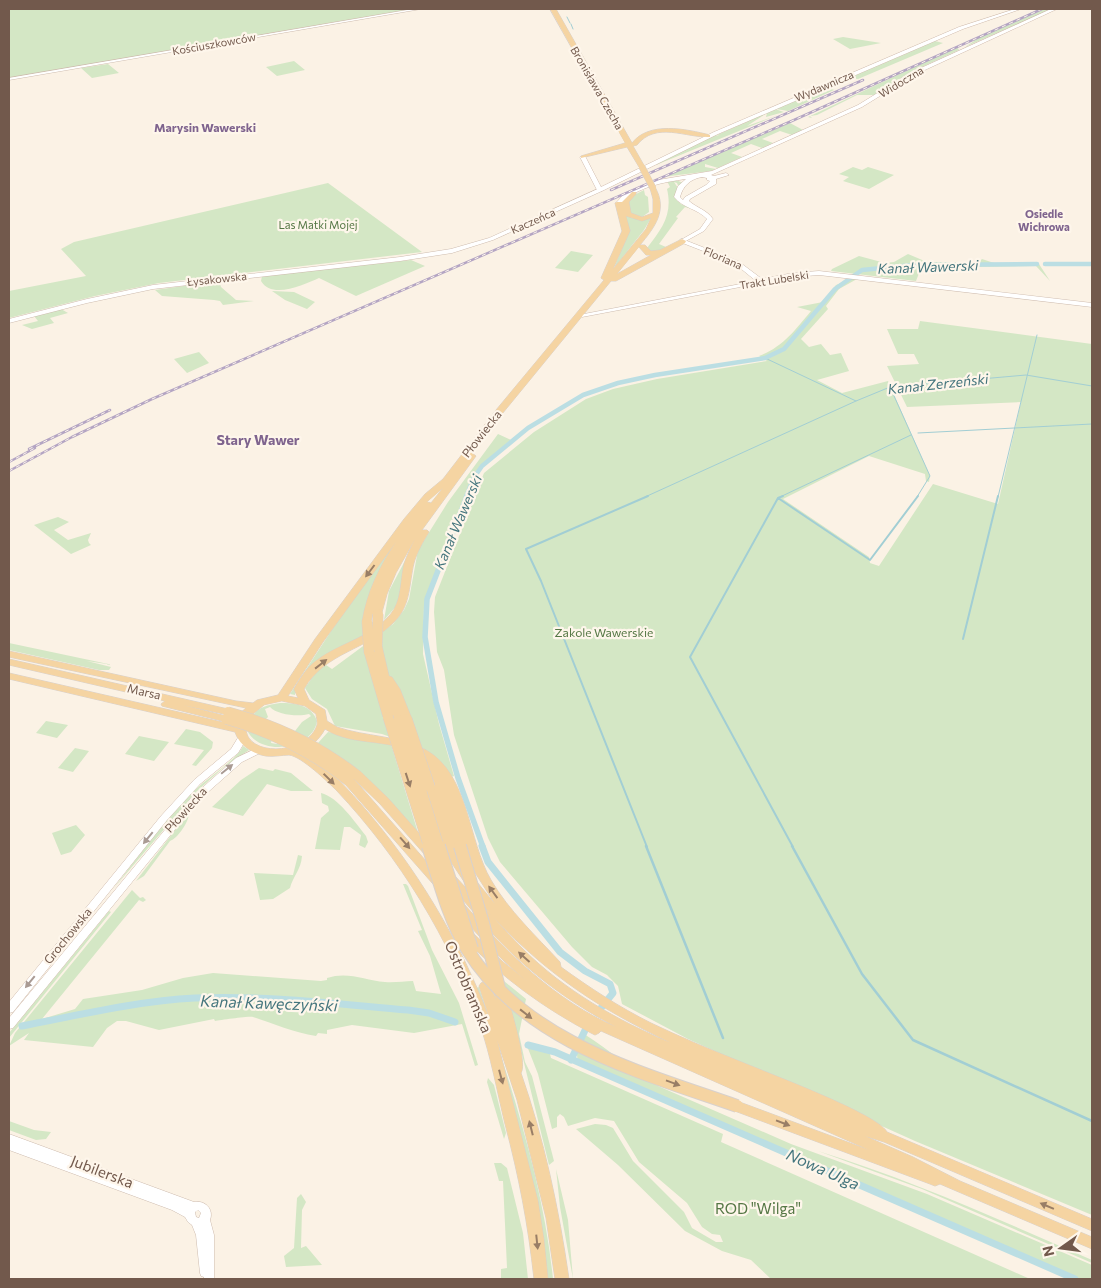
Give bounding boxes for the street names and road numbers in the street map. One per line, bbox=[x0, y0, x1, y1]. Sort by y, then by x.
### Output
street label: Kościuszkowców bbox=[171, 30, 257, 57]
street label: Bronisława Czecha bbox=[568, 44, 627, 132]
street label: Widoczna bbox=[876, 63, 925, 100]
street label: Wydawnicza bbox=[792, 67, 855, 104]
street label: Kaczeńca bbox=[509, 205, 557, 236]
street label: Floriana bbox=[702, 244, 744, 271]
street label: Trakt Lubelski bbox=[738, 268, 810, 291]
street label: Łysakowska bbox=[185, 269, 247, 288]
street label: Płowiecka bbox=[459, 407, 504, 460]
street label: Marsa bbox=[126, 680, 162, 702]
street label: Płowiecka bbox=[161, 784, 209, 835]
street label: Grochowska bbox=[40, 904, 94, 966]
street label: Ostrobramska bbox=[441, 938, 496, 1035]
street label: Jubilerska bbox=[68, 1151, 136, 1191]

